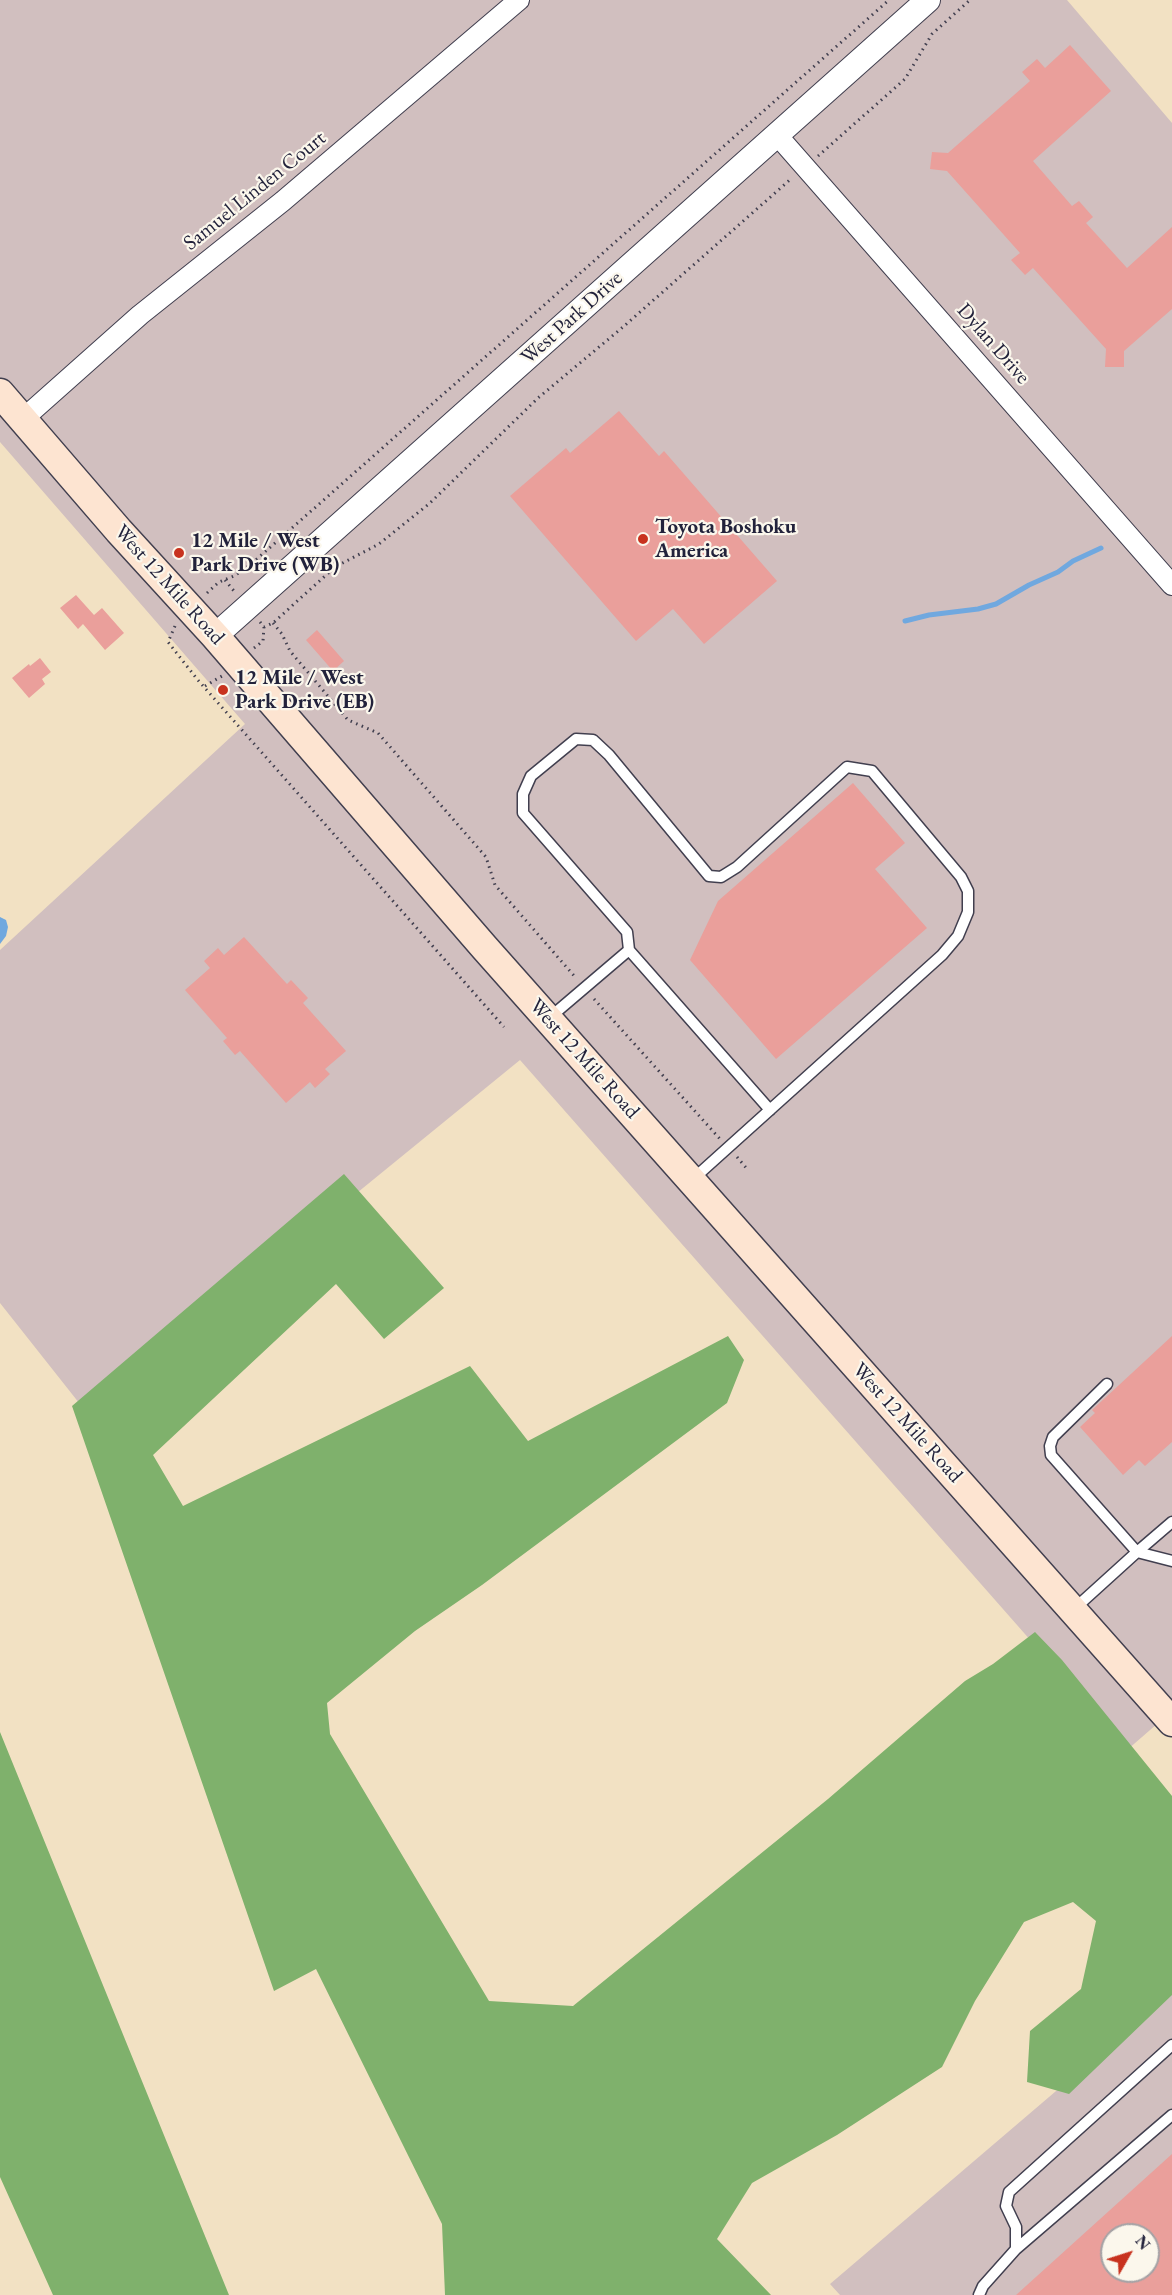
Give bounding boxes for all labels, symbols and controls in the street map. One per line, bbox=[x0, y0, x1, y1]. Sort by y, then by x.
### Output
street label: Samuel Linden Court bbox=[179, 126, 331, 256]
street label: West Park Drive bbox=[516, 266, 628, 370]
street label: Dylan Drive bbox=[951, 299, 1035, 389]
place label: Toyota Boshoku America bbox=[655, 514, 796, 564]
street label: West 12 Mile Road bbox=[109, 520, 229, 650]
place label: 12 Mile / West Park Drive (WB) bbox=[191, 528, 339, 578]
marker: Toyota Boshoku America bbox=[636, 532, 650, 546]
marker: 12 Mile / West Park Drive (WB) bbox=[172, 546, 186, 560]
place label: 12 Mile / West Park Drive (EB) bbox=[235, 665, 374, 715]
marker: 12 Mile / West Park Drive (EB) bbox=[216, 683, 230, 697]
street label: West 12 Mile Road bbox=[524, 994, 644, 1124]
street label: West 12 Mile Road bbox=[847, 1358, 967, 1488]
north arrow bbox=[1100, 2223, 1160, 2283]
text: N bbox=[1131, 2231, 1155, 2254]

